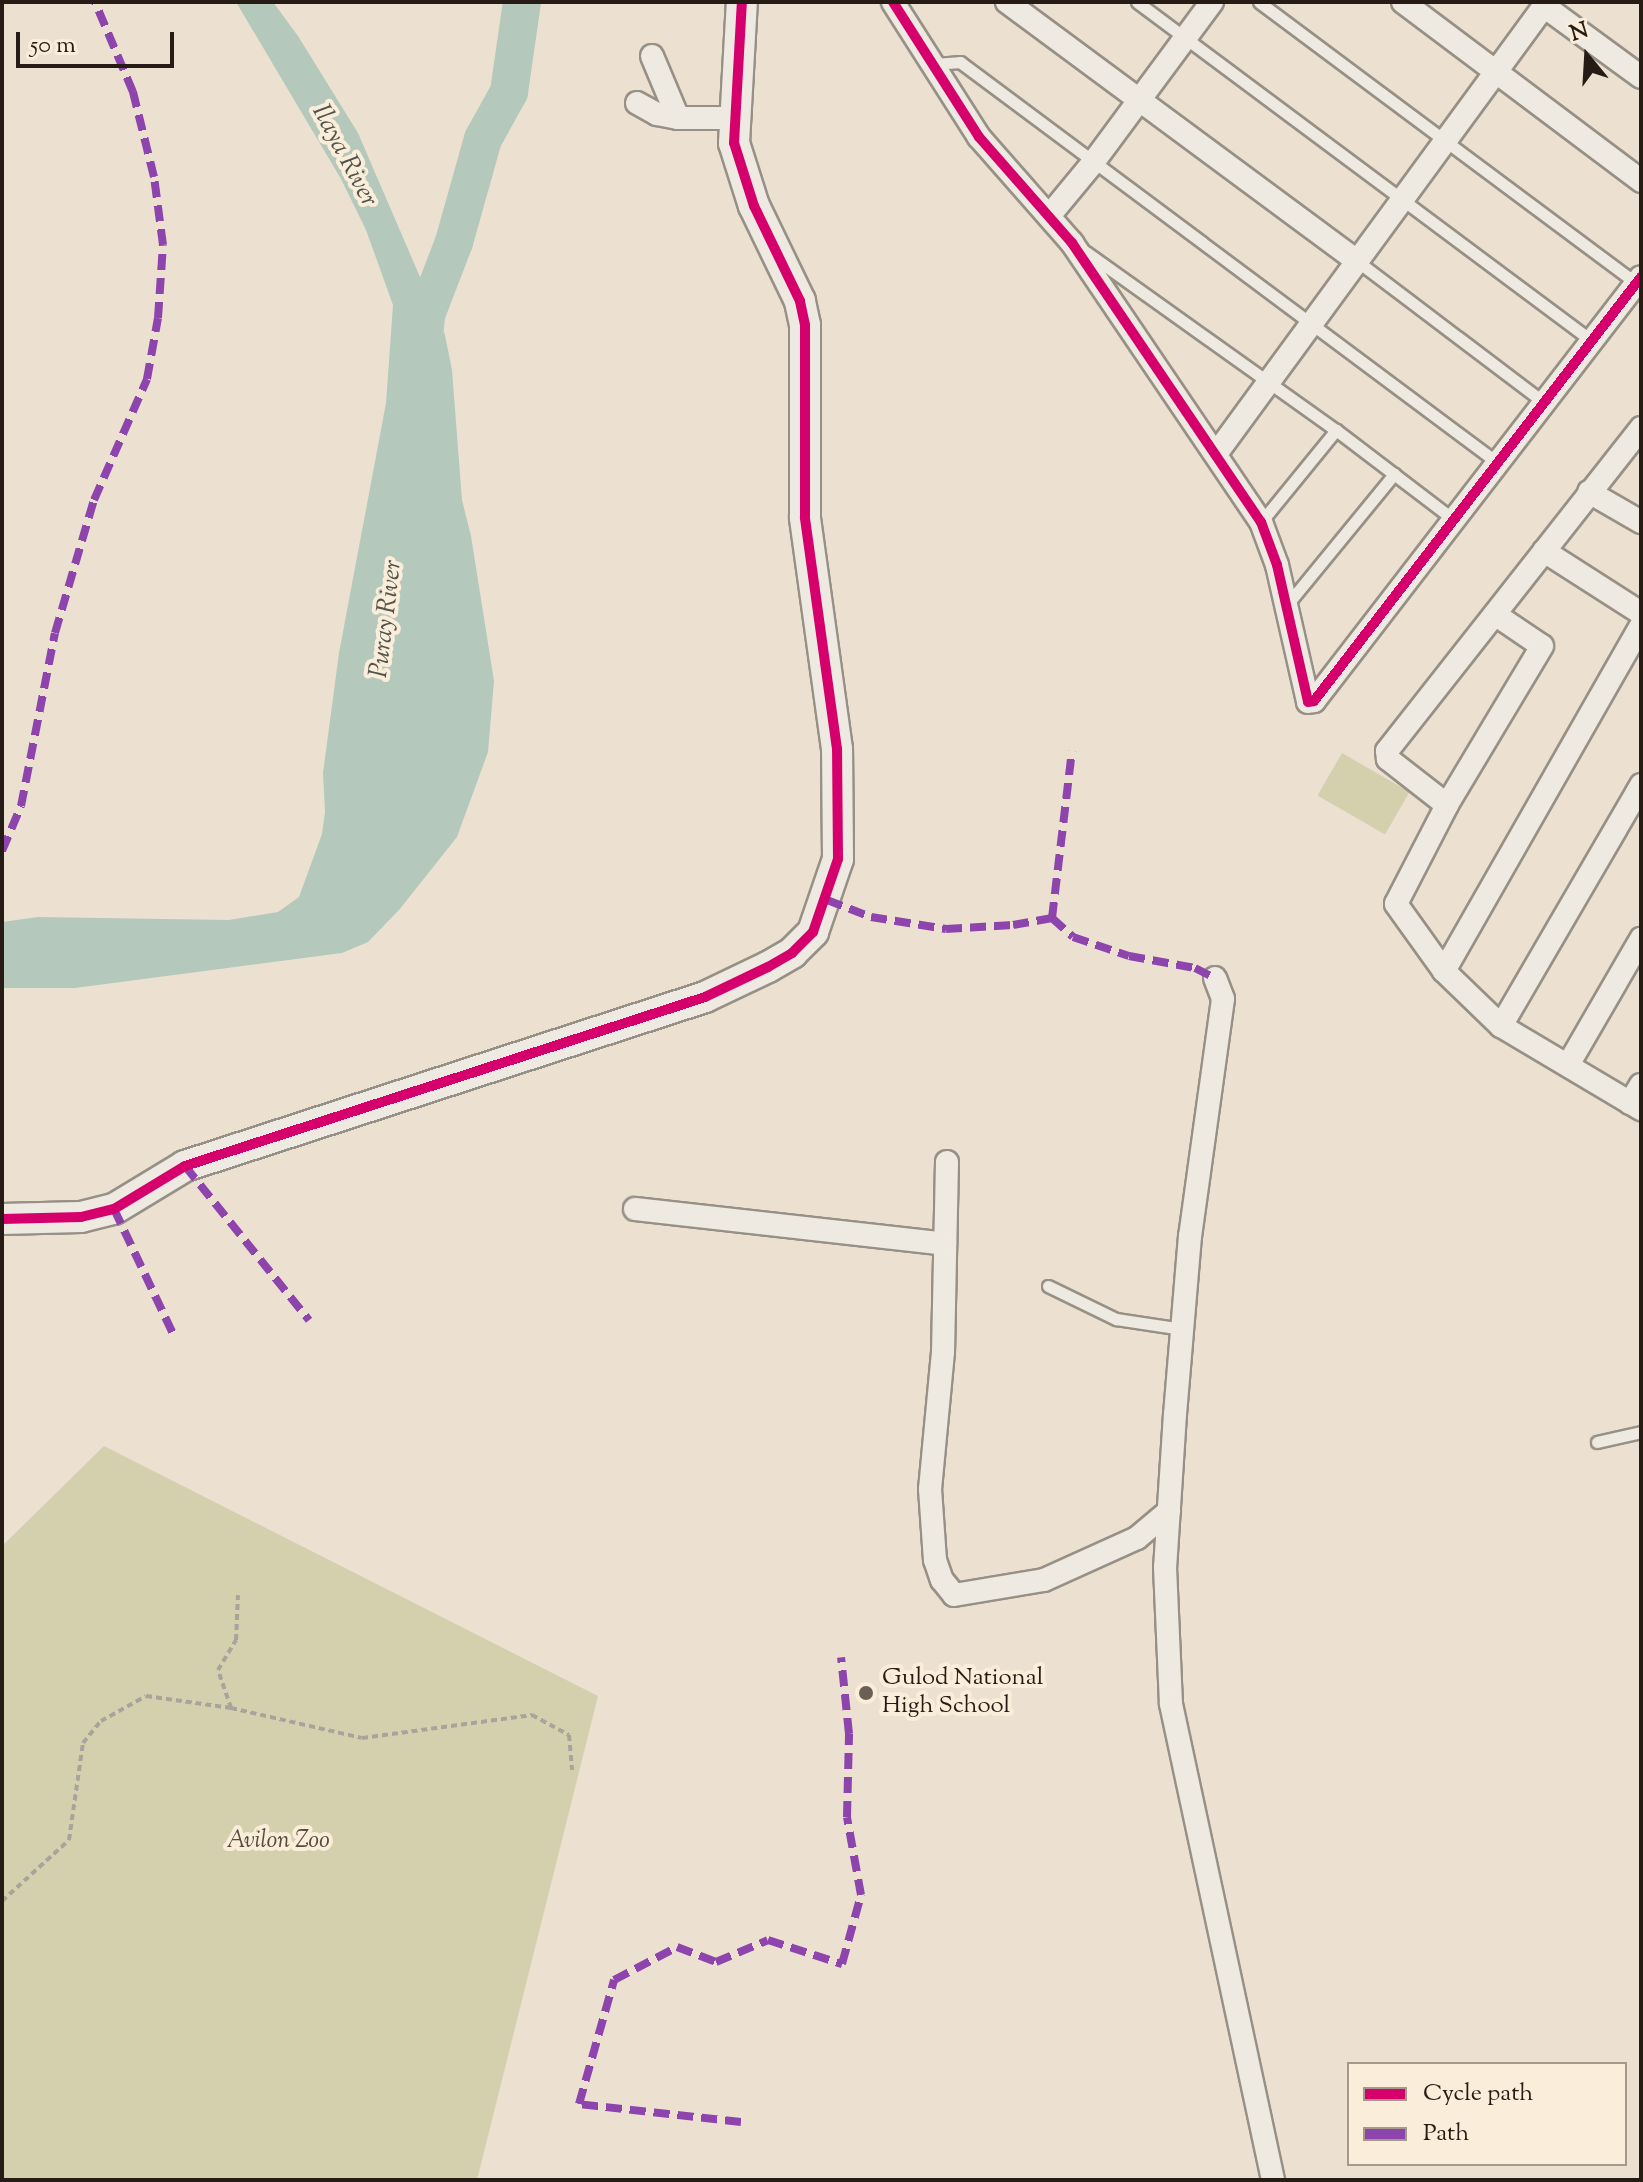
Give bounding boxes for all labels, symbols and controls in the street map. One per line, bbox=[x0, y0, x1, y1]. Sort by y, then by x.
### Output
text: N bbox=[1566, 15, 1593, 51]
scale bar bbox=[20, 16, 178, 66]
north arrow bbox=[1547, 16, 1627, 96]
text: 50 m bbox=[30, 29, 76, 63]
water label: Ilaya River bbox=[304, 100, 384, 212]
water label: Puray River bbox=[364, 558, 410, 680]
place label: Gulod National High School bbox=[882, 1665, 1044, 1721]
marker: Gulod National High School bbox=[857, 1684, 875, 1702]
park label: Avilon Zoo bbox=[226, 1828, 330, 1856]
legend bbox=[1347, 2062, 1627, 2166]
text: Cycle path bbox=[1423, 2077, 1533, 2111]
text: Path bbox=[1423, 2117, 1469, 2151]

